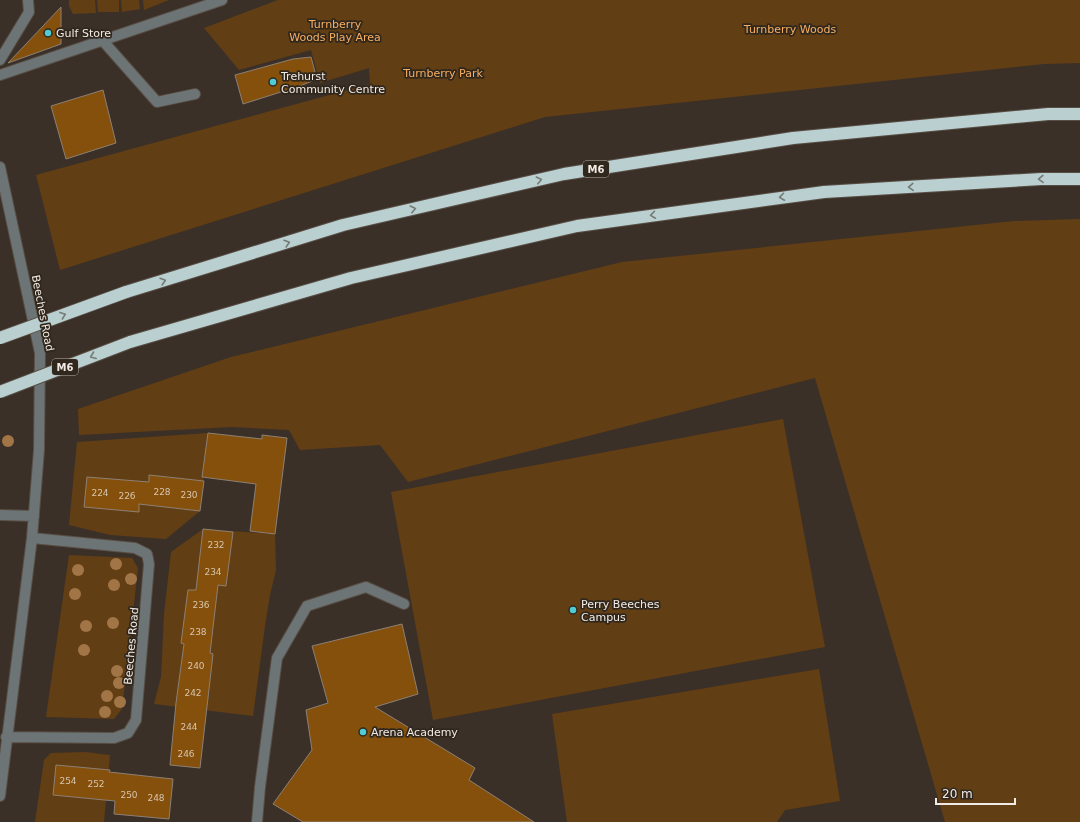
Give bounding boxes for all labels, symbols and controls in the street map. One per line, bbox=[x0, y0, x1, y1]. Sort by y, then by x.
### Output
park label: Turnberry Woods Play Area bbox=[289, 18, 381, 44]
park label: Turnberry Woods bbox=[743, 23, 836, 36]
place label: Gulf Store bbox=[56, 27, 111, 40]
marker: Gulf Store bbox=[43, 28, 53, 38]
park label: Turnberry Park bbox=[402, 67, 483, 80]
place label: Trehurst Community Centre bbox=[280, 70, 385, 96]
marker: Trehurst Community Centre bbox=[268, 77, 278, 87]
road number: M6 bbox=[583, 161, 609, 177]
one-way arrow bbox=[1038, 175, 1044, 184]
one-way arrow bbox=[536, 176, 542, 184]
one-way arrow bbox=[908, 182, 914, 191]
one-way arrow bbox=[779, 192, 785, 201]
one-way arrow bbox=[409, 206, 416, 214]
one-way arrow bbox=[650, 210, 656, 219]
one-way arrow bbox=[283, 239, 290, 247]
street label: Beeches Road bbox=[29, 274, 56, 352]
one-way arrow bbox=[159, 277, 166, 286]
one-way arrow bbox=[59, 312, 66, 320]
one-way arrow bbox=[90, 352, 97, 360]
road number: M6 bbox=[52, 359, 78, 375]
house number: 228 bbox=[153, 487, 171, 497]
house number: 224 bbox=[91, 488, 109, 498]
house number: 230 bbox=[180, 490, 198, 500]
house number: 226 bbox=[118, 491, 136, 501]
house number: 232 bbox=[207, 540, 225, 550]
house number: 234 bbox=[204, 567, 222, 577]
place label: Perry Beeches Campus bbox=[581, 598, 660, 624]
house number: 236 bbox=[192, 600, 210, 610]
marker: Perry Beeches Campus bbox=[568, 605, 578, 615]
street label: Beeches Road bbox=[122, 607, 141, 685]
house number: 238 bbox=[189, 627, 207, 637]
house number: 240 bbox=[187, 661, 205, 671]
house number: 242 bbox=[184, 688, 202, 698]
house number: 244 bbox=[180, 722, 198, 732]
place label: Arena Academy bbox=[371, 726, 458, 739]
marker: Arena Academy bbox=[358, 727, 368, 737]
house number: 246 bbox=[177, 749, 195, 759]
house number: 254 bbox=[59, 776, 77, 786]
house number: 252 bbox=[87, 779, 105, 789]
scale bar bbox=[936, 780, 1015, 806]
text: 20 m bbox=[942, 787, 973, 801]
house number: 250 bbox=[120, 790, 138, 800]
house number: 248 bbox=[147, 793, 165, 803]

